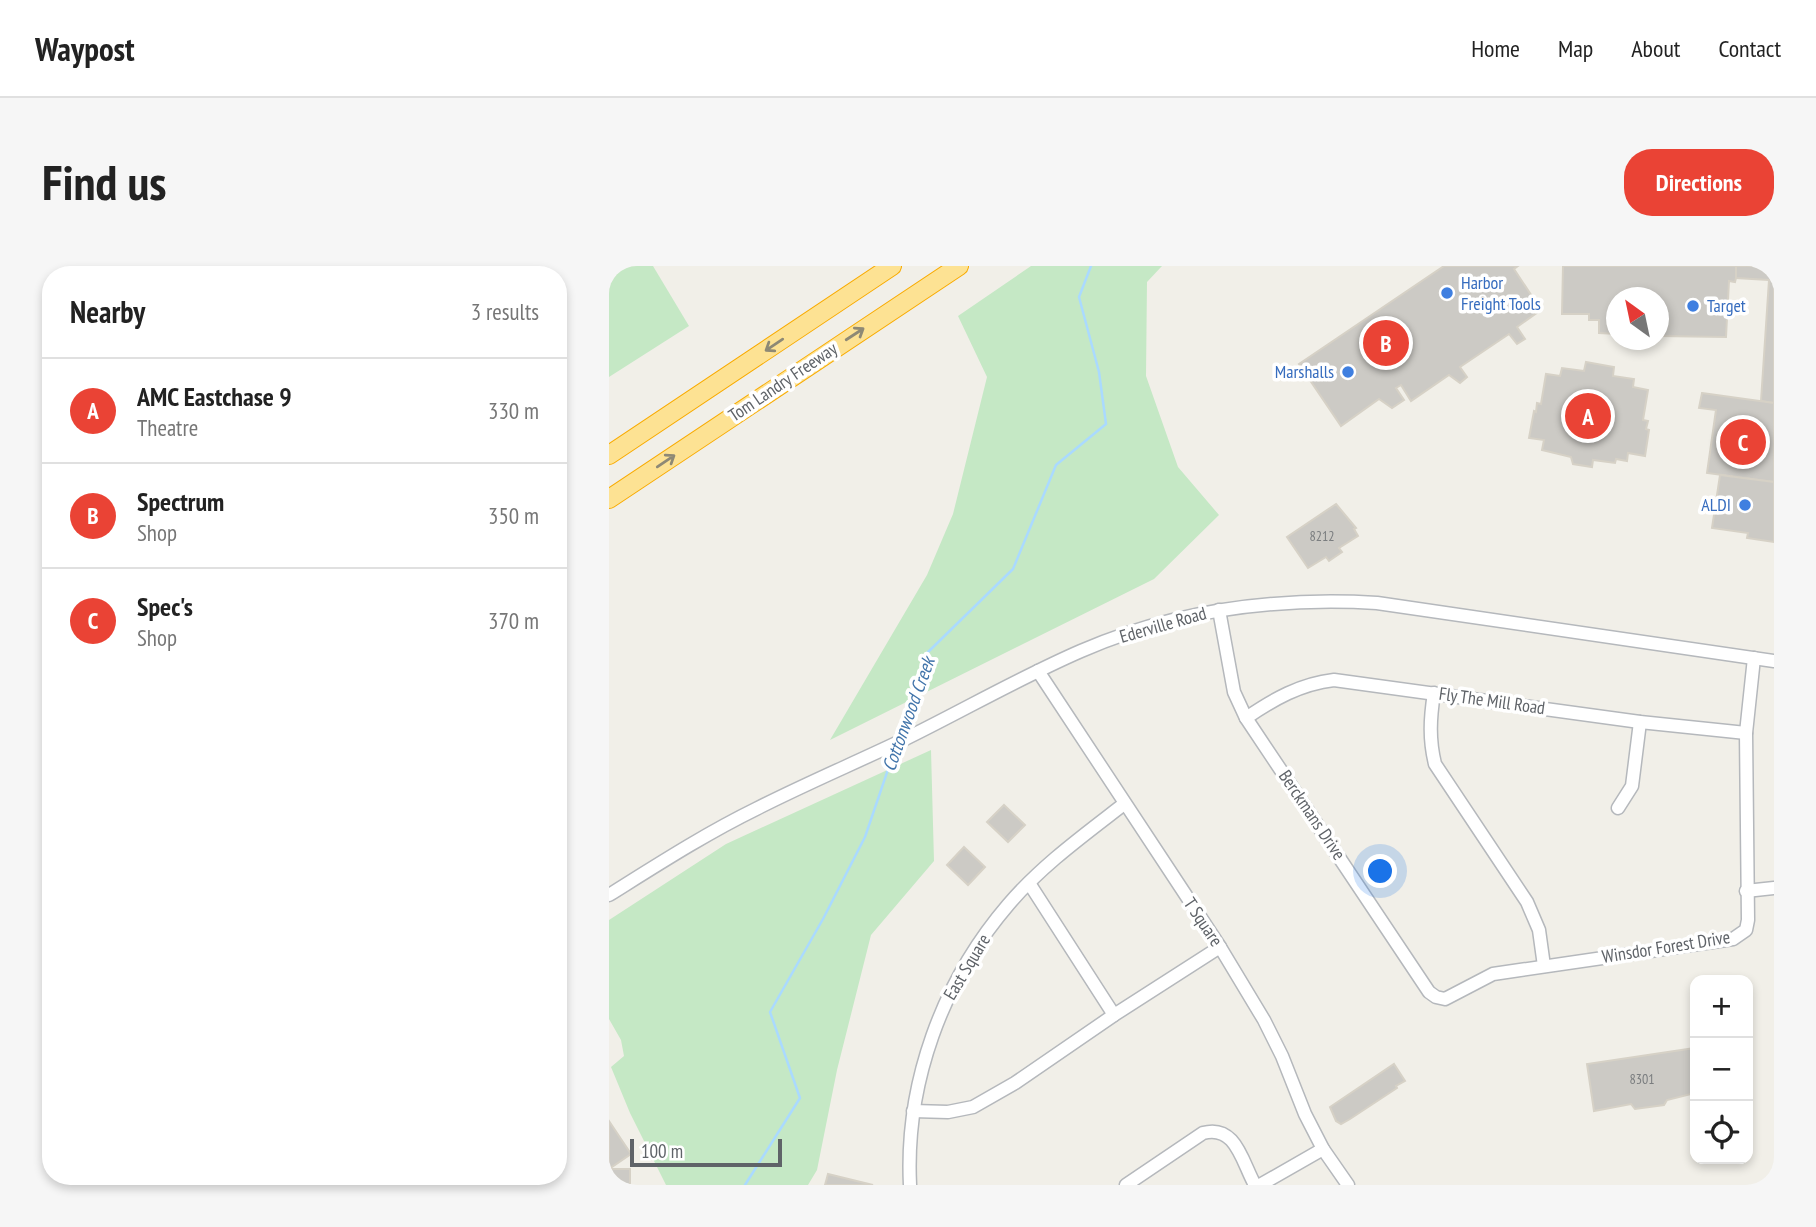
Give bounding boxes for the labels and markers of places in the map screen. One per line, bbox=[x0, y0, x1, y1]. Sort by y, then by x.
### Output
place label: Harbor Freight Tools bbox=[1461, 271, 1541, 315]
marker: Harbor Freight Tools bbox=[1439, 285, 1455, 301]
place label: Target bbox=[1707, 294, 1746, 317]
marker: Target bbox=[1685, 298, 1701, 314]
pin: B bbox=[1363, 317, 1409, 369]
place label: Marshalls bbox=[1275, 360, 1334, 383]
marker: Marshalls bbox=[1340, 364, 1356, 380]
pin: A bbox=[1565, 390, 1611, 442]
pin: C bbox=[1720, 416, 1766, 468]
place label: ALDI bbox=[1701, 493, 1731, 516]
marker: ALDI bbox=[1737, 497, 1753, 513]

